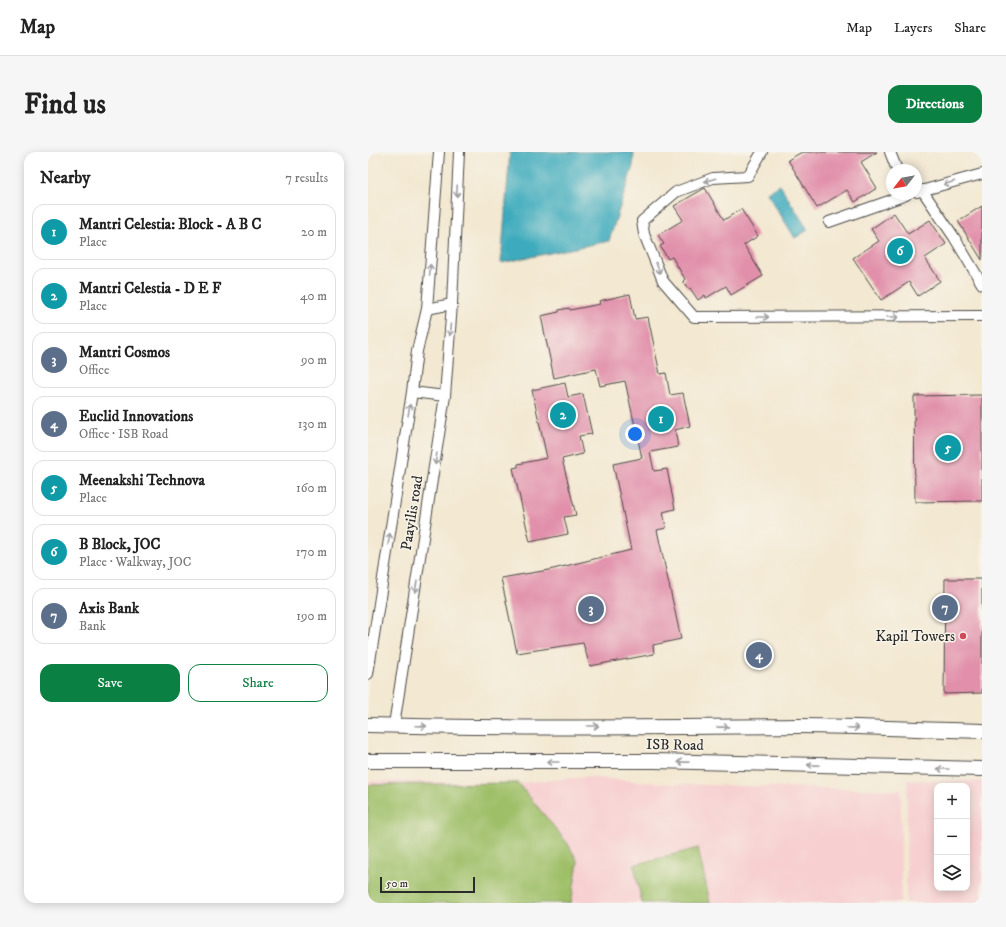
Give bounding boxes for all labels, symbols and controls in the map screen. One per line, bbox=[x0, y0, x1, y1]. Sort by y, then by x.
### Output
text: Map bbox=[20, 16, 55, 39]
text: Map bbox=[846, 19, 872, 37]
text: Layers bbox=[894, 19, 932, 37]
text: Share bbox=[954, 19, 986, 37]
button: Directions bbox=[888, 85, 982, 123]
text: Find us bbox=[24, 87, 106, 122]
north arrow bbox=[886, 164, 922, 200]
text: Nearby bbox=[40, 167, 90, 189]
text: 7 results bbox=[285, 170, 328, 186]
one-way arrow bbox=[703, 177, 716, 184]
one-way arrow bbox=[943, 180, 956, 187]
one-way arrow bbox=[453, 184, 461, 197]
text: Mantri Celestia: Block - A B C bbox=[79, 215, 261, 234]
text: 1 bbox=[52, 224, 56, 240]
text: 20 m bbox=[301, 224, 327, 240]
text: Place bbox=[79, 234, 107, 250]
pin: 6 bbox=[887, 236, 913, 266]
one-way arrow bbox=[654, 261, 662, 273]
one-way arrow bbox=[427, 264, 434, 277]
text: Mantri Celestia - D E F bbox=[79, 279, 221, 298]
text: 2 bbox=[51, 288, 57, 304]
text: 40 m bbox=[300, 288, 327, 304]
text: Place bbox=[79, 298, 107, 314]
one-way arrow bbox=[756, 313, 769, 321]
one-way arrow bbox=[886, 313, 899, 321]
one-way arrow bbox=[447, 323, 454, 336]
text: Mantri Cosmos bbox=[79, 343, 170, 362]
text: 3 bbox=[52, 352, 56, 368]
text: 90 m bbox=[301, 352, 327, 368]
text: Office bbox=[79, 362, 109, 378]
pin: 2 bbox=[550, 400, 576, 430]
one-way arrow bbox=[405, 404, 413, 417]
pin: 1 bbox=[648, 404, 674, 434]
text: Euclid Innovations bbox=[79, 407, 193, 426]
text: 4 bbox=[50, 416, 58, 432]
text: 130 m bbox=[298, 416, 327, 432]
your location bbox=[625, 424, 645, 444]
text: Office · ISB Road bbox=[79, 426, 168, 442]
pin: 5 bbox=[935, 433, 961, 463]
one-way arrow bbox=[432, 452, 440, 465]
text: Meenakshi Technova bbox=[79, 471, 205, 490]
street label: Paayilis road bbox=[397, 474, 427, 552]
text: 5 bbox=[51, 480, 57, 496]
text: 160 m bbox=[296, 480, 327, 496]
text: Place bbox=[79, 490, 107, 506]
one-way arrow bbox=[385, 533, 393, 546]
text: B Block, JOC bbox=[79, 535, 160, 554]
text: 6 bbox=[51, 544, 57, 560]
text: 170 m bbox=[296, 544, 327, 560]
text: Place · Walkway, JOC bbox=[79, 554, 191, 570]
one-way arrow bbox=[412, 580, 420, 593]
pin: 7 bbox=[932, 593, 958, 623]
pin: 3 bbox=[578, 594, 604, 624]
text: Axis Bank bbox=[79, 599, 139, 618]
text: 7 bbox=[51, 608, 57, 624]
text: 190 m bbox=[296, 608, 327, 624]
text: Bank bbox=[79, 618, 106, 634]
place label: Kapil Towers bbox=[876, 627, 955, 646]
marker: Kapil Towers bbox=[958, 631, 968, 641]
pin: 4 bbox=[746, 640, 772, 670]
button: Save bbox=[40, 664, 180, 702]
button: Share bbox=[188, 664, 328, 702]
one-way arrow bbox=[414, 722, 427, 730]
one-way arrow bbox=[586, 722, 599, 730]
one-way arrow bbox=[716, 724, 729, 731]
one-way arrow bbox=[846, 724, 859, 731]
street label: ISB Road bbox=[646, 735, 705, 755]
one-way arrow bbox=[547, 758, 560, 766]
one-way arrow bbox=[677, 758, 690, 766]
one-way arrow bbox=[807, 761, 820, 769]
one-way arrow bbox=[937, 765, 950, 773]
map controls bbox=[934, 783, 970, 891]
button: + bbox=[934, 783, 970, 819]
button: − bbox=[934, 819, 970, 855]
button: layers bbox=[934, 855, 970, 891]
scale bar bbox=[380, 875, 475, 894]
text: 50 m bbox=[386, 877, 408, 891]

